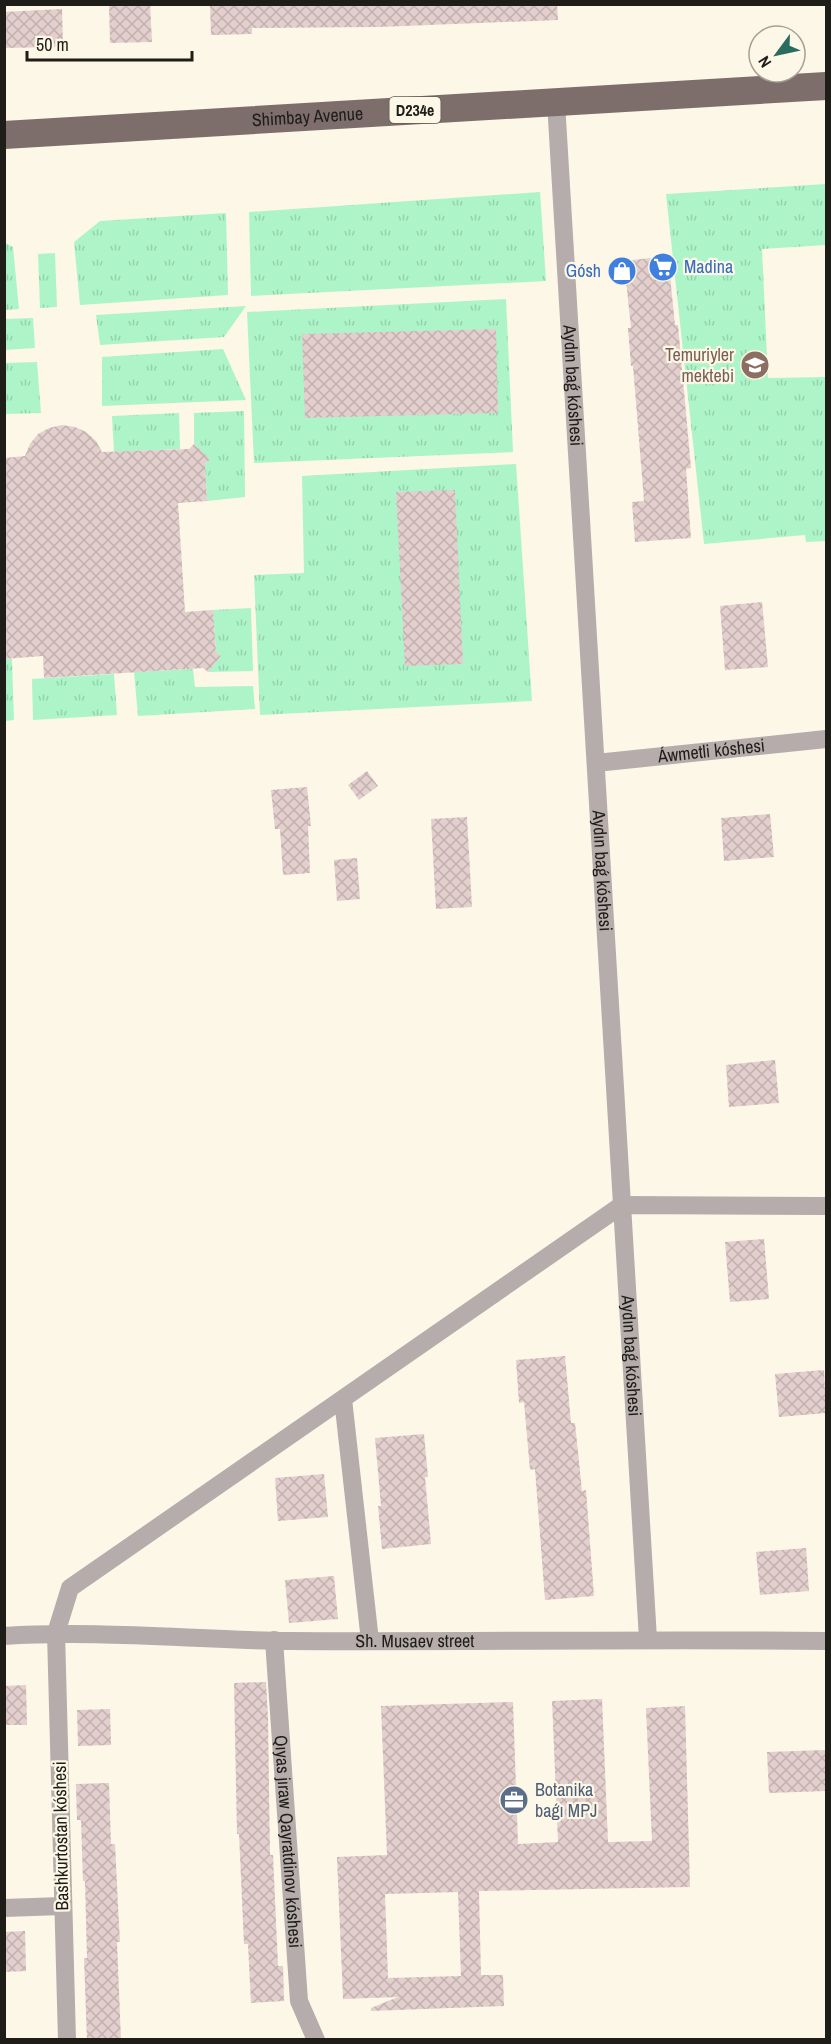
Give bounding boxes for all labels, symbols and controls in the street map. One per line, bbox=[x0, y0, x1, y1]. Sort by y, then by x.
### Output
scale bar bbox=[27, 24, 192, 62]
north arrow bbox=[747, 24, 807, 84]
text: 50 m bbox=[36, 32, 69, 57]
text: N bbox=[753, 52, 776, 72]
road number: D234e bbox=[390, 97, 440, 123]
street label: Shimbay Avenue bbox=[251, 101, 364, 132]
supermarket icon: Madina bbox=[647, 251, 679, 283]
place label: Madina bbox=[684, 254, 733, 279]
shop icon: Gósh bbox=[606, 255, 638, 287]
place label: Gósh bbox=[566, 258, 601, 283]
street label: Aydın baǵ kóshesi bbox=[557, 323, 590, 447]
place label: Temuriyler mektebi bbox=[665, 342, 734, 388]
school or university icon: Temuriyler mektebi bbox=[739, 349, 771, 381]
street label: Áwmetli kóshesi bbox=[656, 732, 766, 769]
street label: Aydın baǵ kóshesi bbox=[586, 808, 619, 932]
street label: Aydın baǵ kóshesi bbox=[615, 1293, 648, 1417]
street label: Sh. Musaev street bbox=[355, 1628, 474, 1653]
street label: Qıyas jıraw Qayratdinov kóshesi bbox=[269, 1734, 308, 1949]
street label: Bashkurtostan kóshesi bbox=[47, 1761, 74, 1911]
place label: Botanika baǵı MPJ bbox=[535, 1777, 597, 1823]
office icon: Botanika baǵı MPJ bbox=[498, 1784, 530, 1816]

